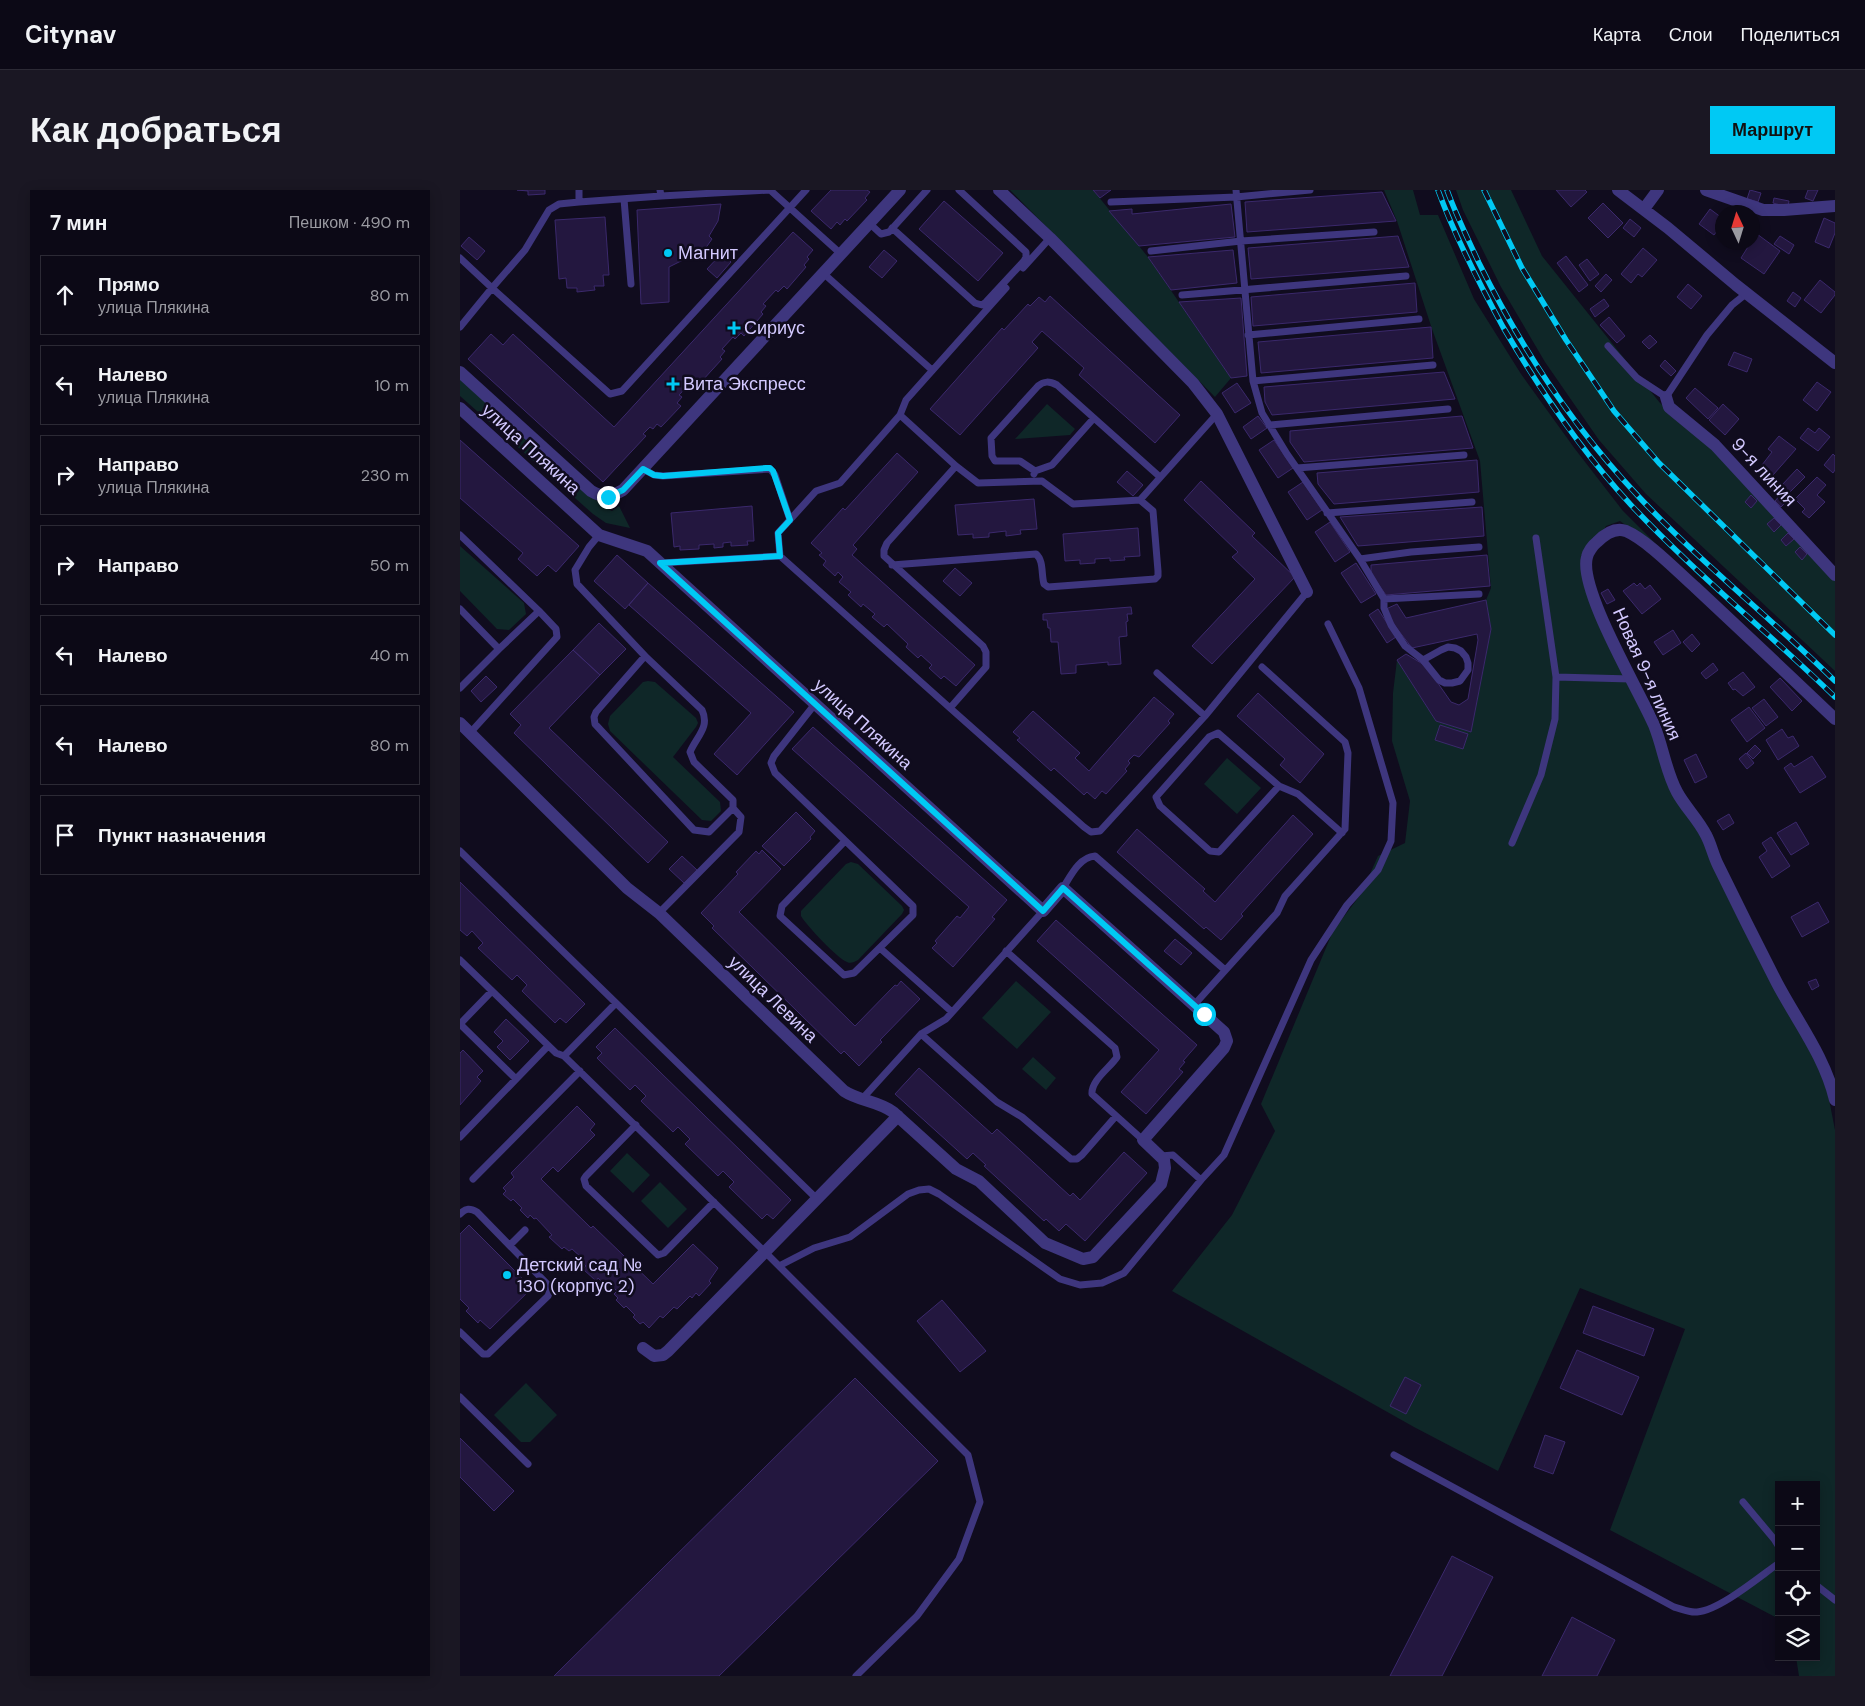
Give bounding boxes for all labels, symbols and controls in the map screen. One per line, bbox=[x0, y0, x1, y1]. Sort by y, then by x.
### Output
text: Citynav bbox=[25, 19, 116, 50]
text: Карта bbox=[1593, 23, 1641, 47]
text: Слои bbox=[1669, 23, 1713, 47]
text: Поделиться bbox=[1741, 23, 1840, 47]
button: Маршрут bbox=[1710, 106, 1835, 154]
text: Как добраться bbox=[30, 107, 282, 153]
north arrow bbox=[1715, 205, 1760, 250]
text: 7 мин bbox=[50, 209, 107, 237]
text: Пешком · 490 m bbox=[289, 212, 410, 233]
place label: Магнит bbox=[678, 241, 738, 265]
marker: Магнит bbox=[662, 247, 674, 259]
text: Прямо bbox=[98, 272, 160, 297]
icon: ahead bbox=[51, 281, 79, 309]
text: 80 m bbox=[370, 285, 409, 306]
text: улица Плякина bbox=[98, 297, 209, 318]
place label: Сириус bbox=[744, 316, 805, 340]
marker: Сириус bbox=[728, 322, 740, 334]
text: Налево bbox=[98, 362, 168, 387]
icon: left bbox=[51, 371, 79, 399]
place label: Вита Экспресс bbox=[683, 372, 806, 396]
text: 10 m bbox=[375, 375, 409, 396]
marker: Вита Экспресс bbox=[667, 378, 679, 390]
text: улица Плякина bbox=[98, 387, 209, 408]
street label: улица Плякина bbox=[476, 398, 586, 501]
street label: 9-я линия bbox=[1726, 432, 1802, 512]
text: Направо bbox=[98, 452, 179, 477]
icon: right bbox=[51, 461, 79, 489]
text: 230 m bbox=[361, 465, 409, 486]
text: улица Плякина bbox=[98, 477, 209, 498]
route end bbox=[597, 486, 620, 509]
icon: right bbox=[51, 551, 79, 579]
text: Направо bbox=[98, 553, 179, 578]
text: 50 m bbox=[370, 555, 409, 576]
street label: Новая 9-я линия bbox=[1607, 604, 1687, 744]
icon: left bbox=[51, 641, 79, 669]
text: Налево bbox=[98, 643, 168, 668]
text: 40 m bbox=[370, 645, 409, 666]
street label: улица Плякина bbox=[808, 673, 918, 776]
icon: left bbox=[51, 731, 79, 759]
text: Налево bbox=[98, 733, 168, 758]
text: 80 m bbox=[370, 735, 409, 756]
icon: arrive bbox=[51, 821, 79, 849]
text: Пункт назначения bbox=[98, 823, 266, 848]
street label: улица Левина bbox=[723, 950, 824, 1048]
route start bbox=[1193, 1003, 1216, 1026]
place label: Детский сад № 130 (корпус 2) bbox=[517, 1253, 642, 1298]
marker: Детский сад № 130 (корпус 2) bbox=[501, 1269, 513, 1281]
map controls bbox=[1775, 1481, 1820, 1661]
button: + bbox=[1775, 1481, 1820, 1526]
button: − bbox=[1775, 1526, 1820, 1571]
button: locate bbox=[1775, 1571, 1820, 1616]
button: layers bbox=[1775, 1616, 1820, 1661]

